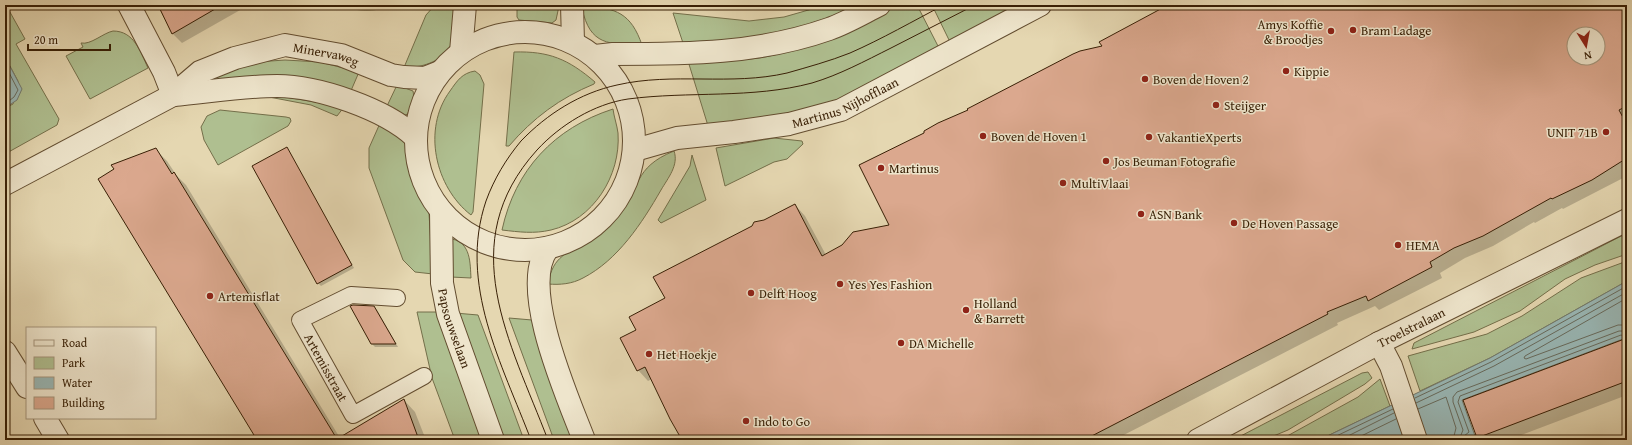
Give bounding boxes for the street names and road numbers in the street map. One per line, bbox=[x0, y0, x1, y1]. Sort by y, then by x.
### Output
street label: Minervaweg bbox=[292, 38, 362, 71]
street label: Martinus Nijhofflaan bbox=[790, 72, 903, 133]
street label: Papsouwselaan bbox=[433, 287, 476, 372]
street label: Troelstralaan bbox=[1374, 303, 1449, 352]
street label: Artemisstraat bbox=[299, 330, 353, 405]

